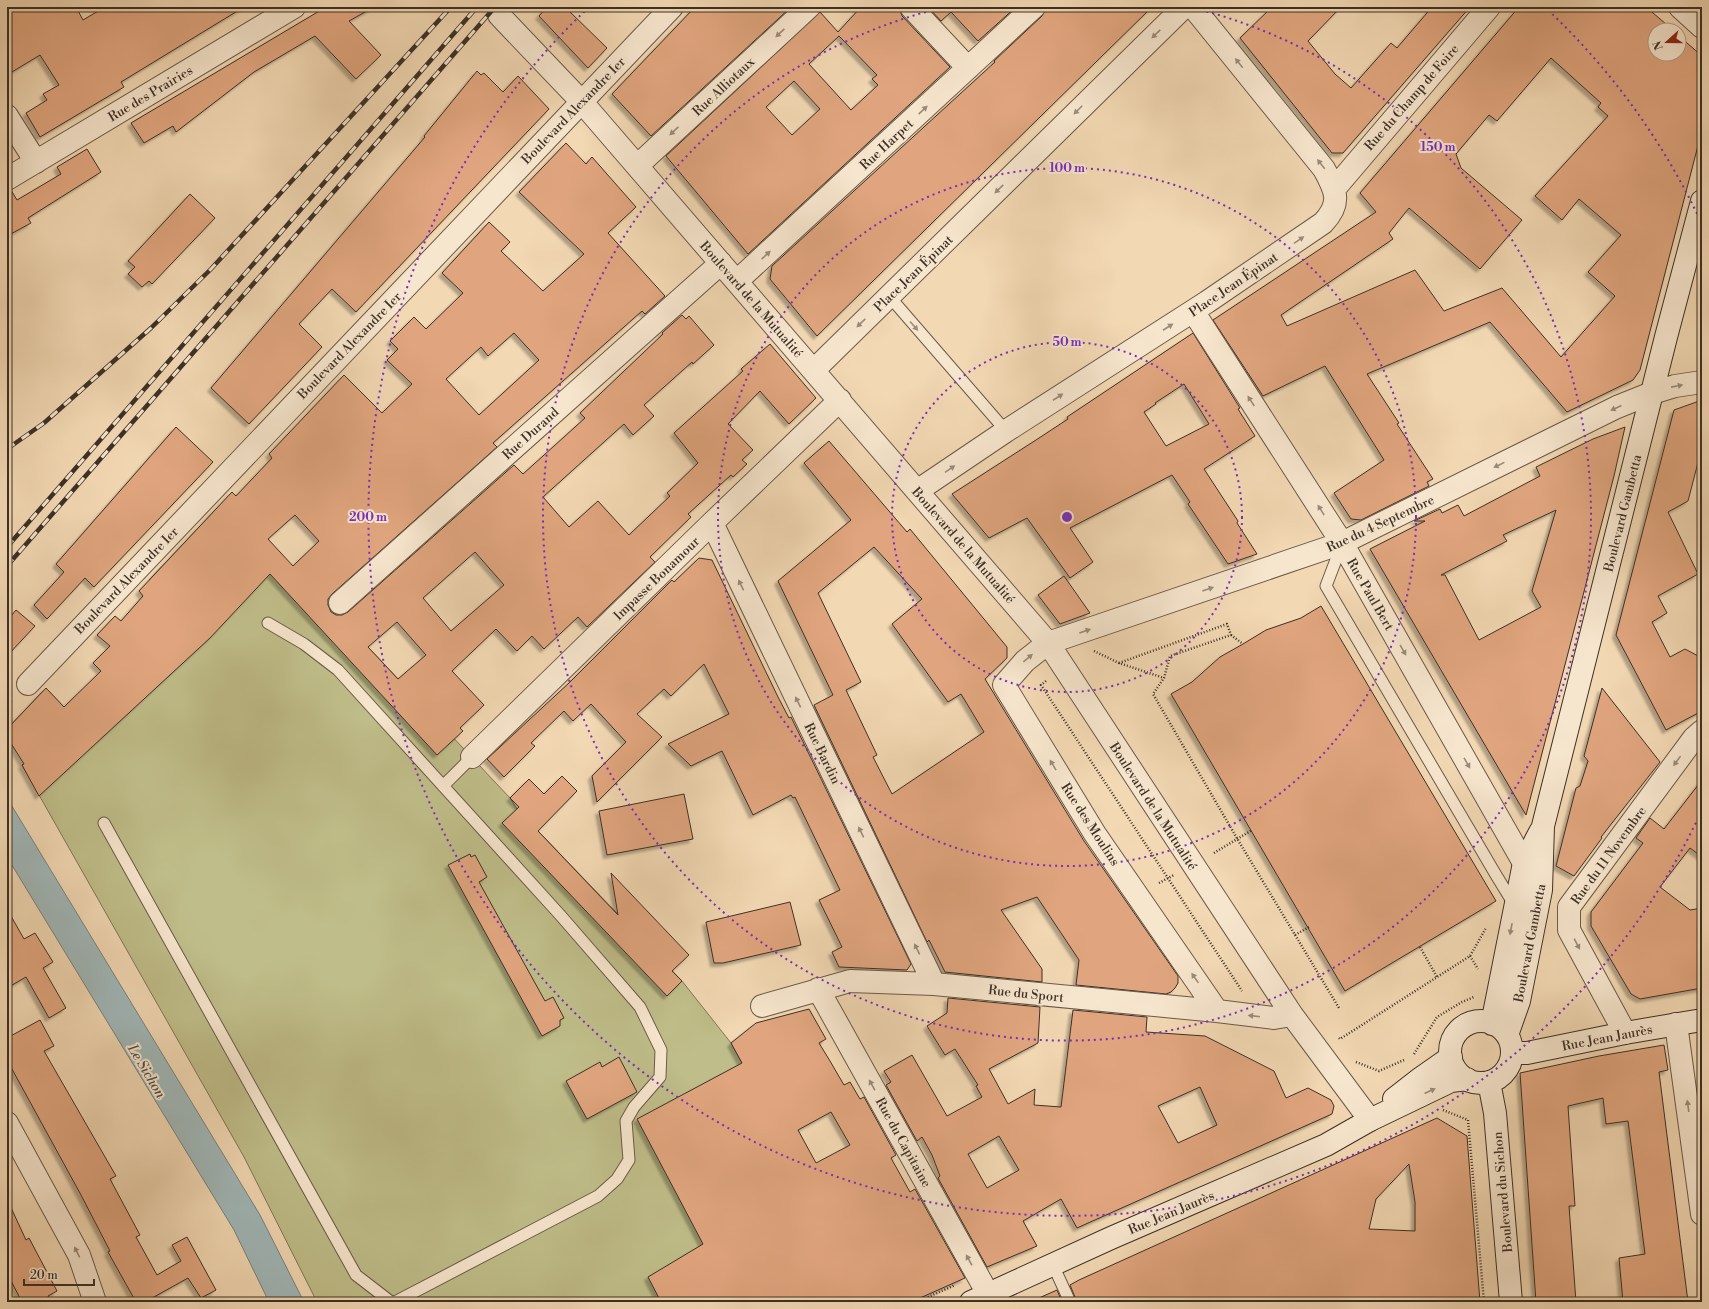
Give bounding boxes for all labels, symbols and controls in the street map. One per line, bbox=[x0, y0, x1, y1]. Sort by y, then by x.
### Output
north arrow bbox=[1647, 22, 1687, 62]
one-way arrow bbox=[775, 29, 785, 38]
one-way arrow bbox=[1151, 29, 1161, 39]
text: N bbox=[1650, 38, 1667, 52]
street label: Rue du Champ de Foire bbox=[1361, 41, 1463, 154]
street label: Boulevard Alexandre Ier bbox=[518, 54, 629, 168]
street label: Rue Alliotaux bbox=[689, 54, 758, 120]
one-way arrow bbox=[1234, 58, 1243, 69]
street label: Rue des Prairies bbox=[105, 62, 196, 125]
one-way arrow bbox=[918, 105, 928, 115]
one-way arrow bbox=[1073, 106, 1083, 115]
street label: Rue Harpet bbox=[857, 116, 917, 174]
one-way arrow bbox=[669, 126, 679, 136]
text: 150 m bbox=[1421, 140, 1455, 155]
one-way arrow bbox=[1316, 159, 1325, 170]
text: 100 m bbox=[1049, 161, 1085, 176]
one-way arrow bbox=[994, 184, 1004, 194]
street label: Place Jean Épinat bbox=[870, 231, 957, 316]
one-way arrow bbox=[1294, 236, 1304, 244]
street label: Boulevard de la Mutualité bbox=[696, 237, 806, 361]
street label: Place Jean Épinat bbox=[1185, 248, 1281, 321]
one-way arrow bbox=[761, 250, 771, 259]
street label: Boulevard Alexandre Ier bbox=[294, 289, 405, 403]
one-way arrow bbox=[856, 319, 866, 328]
one-way arrow bbox=[910, 321, 919, 331]
one-way arrow bbox=[1162, 324, 1174, 331]
text: 50 m bbox=[1052, 335, 1082, 350]
one-way arrow bbox=[1671, 383, 1683, 389]
one-way arrow bbox=[1052, 394, 1064, 401]
one-way arrow bbox=[1247, 396, 1255, 406]
street label: Rue Durand bbox=[499, 404, 563, 463]
one-way arrow bbox=[1610, 404, 1622, 411]
street label: Boulevard Gambetta bbox=[1600, 453, 1645, 575]
one-way arrow bbox=[1494, 462, 1505, 468]
one-way arrow bbox=[945, 465, 955, 473]
street label: Boulevard de la Mutualité bbox=[908, 483, 1018, 607]
street label: Rue du 4 Septembre bbox=[1324, 492, 1437, 556]
one-way arrow bbox=[1317, 505, 1325, 516]
text: 200 m bbox=[349, 510, 387, 525]
centre of rings bbox=[1060, 510, 1074, 524]
street label: Boulevard Alexandre Ier bbox=[71, 524, 182, 638]
street label: Impasse Bonamour bbox=[610, 533, 703, 624]
street label: Rue Paul Bert bbox=[1343, 556, 1397, 634]
one-way arrow bbox=[738, 579, 744, 591]
one-way arrow bbox=[1203, 586, 1215, 592]
one-way arrow bbox=[1080, 628, 1092, 634]
one-way arrow bbox=[1399, 644, 1406, 656]
one-way arrow bbox=[1023, 654, 1034, 663]
one-way arrow bbox=[795, 696, 801, 708]
street label: Rue Bardin bbox=[800, 720, 844, 787]
street label: Boulevard de la Mutualité bbox=[1105, 739, 1201, 874]
one-way arrow bbox=[1673, 755, 1681, 766]
one-way arrow bbox=[1464, 757, 1470, 769]
one-way arrow bbox=[1049, 760, 1057, 770]
street label: Rue des Moulins bbox=[1057, 780, 1123, 869]
street label: Rue du 11 Novembre bbox=[1568, 803, 1650, 908]
one-way arrow bbox=[858, 826, 864, 837]
street label: Boulevard Gambetta bbox=[1510, 882, 1549, 1005]
one-way arrow bbox=[1508, 923, 1514, 935]
one-way arrow bbox=[1574, 938, 1581, 950]
one-way arrow bbox=[914, 943, 920, 954]
one-way arrow bbox=[1191, 973, 1199, 983]
street label: Rue du Sport bbox=[987, 982, 1065, 1006]
one-way arrow bbox=[1248, 1012, 1260, 1019]
street label: Rue Jean Jaurès bbox=[1560, 1021, 1654, 1055]
water label: Le Sichon bbox=[123, 1040, 169, 1102]
one-way arrow bbox=[869, 1079, 876, 1091]
one-way arrow bbox=[1425, 1088, 1436, 1094]
street label: Rue du Capitaine bbox=[872, 1095, 935, 1191]
one-way arrow bbox=[1684, 1100, 1691, 1112]
street label: Boulevard du Sichon bbox=[1490, 1131, 1516, 1254]
street label: Rue Jean Jaurès bbox=[1126, 1187, 1217, 1238]
one-way arrow bbox=[74, 1246, 80, 1258]
one-way arrow bbox=[966, 1254, 973, 1266]
scale bar bbox=[24, 1261, 94, 1287]
text: 20 m bbox=[30, 1268, 58, 1283]

